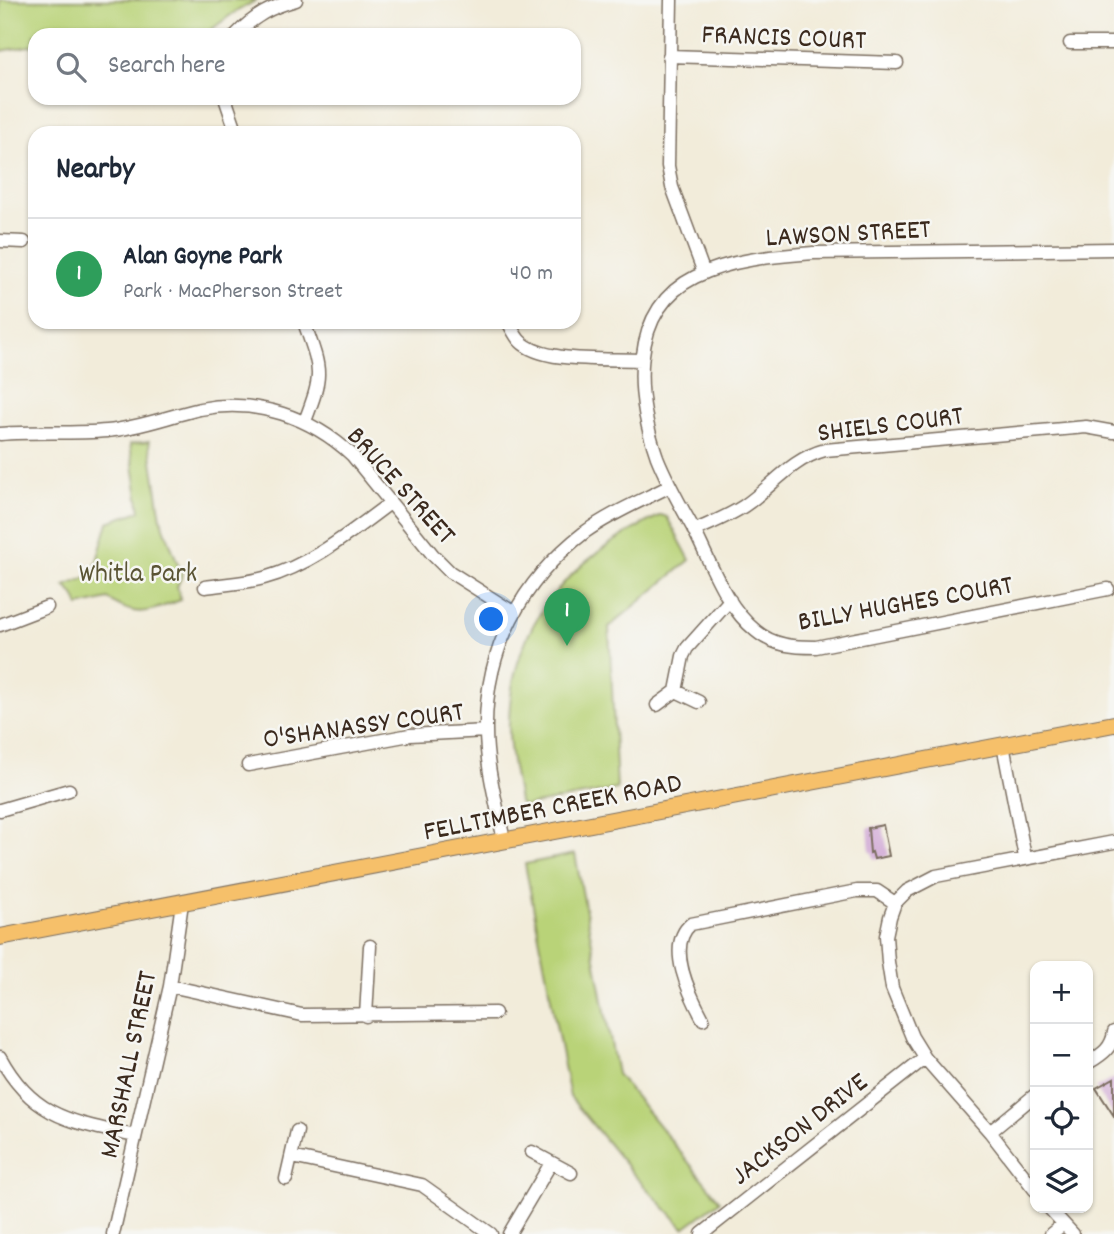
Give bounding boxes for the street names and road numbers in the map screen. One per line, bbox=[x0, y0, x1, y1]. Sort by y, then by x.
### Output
street label: FRANCIS COURT bbox=[701, 17, 867, 63]
street label: LAWSON STREET bbox=[765, 212, 932, 260]
street label: SHIELS COURT bbox=[815, 398, 966, 456]
street label: BRUCE STREET bbox=[335, 419, 463, 555]
street label: BILLY HUGHES COURT bbox=[795, 567, 1016, 645]
street label: O'SHANASSY COURT bbox=[261, 694, 467, 762]
street label: FELLTIMBER CREEK ROAD bbox=[420, 765, 685, 855]
street label: MARSHALL STREET bbox=[92, 968, 170, 1162]
street label: JACKSON DRIVE bbox=[724, 1065, 878, 1197]

